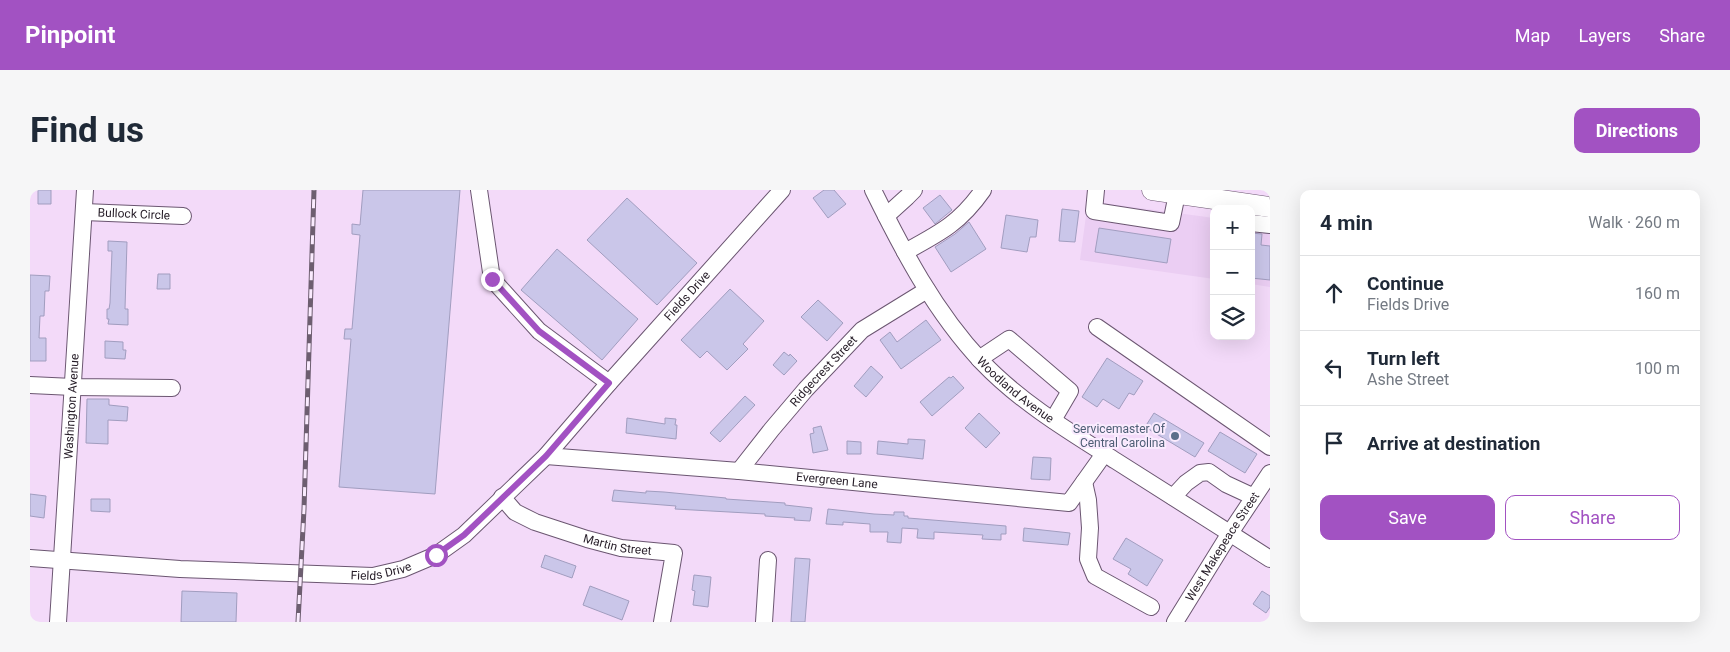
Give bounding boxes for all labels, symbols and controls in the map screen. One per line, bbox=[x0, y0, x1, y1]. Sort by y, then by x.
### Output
text: Pinpoint bbox=[25, 21, 115, 49]
text: Map bbox=[1515, 25, 1550, 46]
text: Layers bbox=[1578, 25, 1631, 46]
text: Share bbox=[1659, 25, 1705, 46]
button: Directions bbox=[1574, 108, 1700, 153]
text: Find us bbox=[30, 110, 144, 151]
map controls bbox=[1210, 205, 1255, 340]
button: + bbox=[1210, 205, 1255, 250]
street label: Bullock Circle bbox=[97, 206, 170, 222]
text: 4 min bbox=[1320, 211, 1373, 235]
text: Walk · 260 m bbox=[1588, 213, 1680, 232]
button: − bbox=[1210, 250, 1255, 295]
route end bbox=[481, 268, 504, 291]
street label: Fields Drive bbox=[661, 268, 713, 323]
text: Continue bbox=[1367, 272, 1444, 295]
icon: ahead bbox=[1320, 279, 1348, 307]
text: 160 m bbox=[1635, 284, 1680, 303]
button: layers bbox=[1210, 295, 1255, 340]
text: Fields Drive bbox=[1367, 295, 1449, 314]
street label: Ridgecrest Street bbox=[787, 333, 860, 409]
text: Turn left bbox=[1367, 347, 1440, 370]
street label: Washington Avenue bbox=[61, 353, 82, 460]
street label: Woodland Avenue bbox=[974, 354, 1057, 426]
icon: left bbox=[1320, 354, 1348, 382]
text: 100 m bbox=[1635, 359, 1680, 378]
text: Ashe Street bbox=[1367, 370, 1449, 389]
place label: Servicemaster Of Central Carolina bbox=[1073, 422, 1166, 450]
icon: arrive bbox=[1320, 429, 1348, 457]
marker: Servicemaster Of Central Carolina bbox=[1169, 430, 1181, 442]
text: Arrive at destination bbox=[1367, 432, 1540, 455]
street label: Evergreen Lane bbox=[796, 470, 878, 491]
street label: West Makepeace Street bbox=[1183, 490, 1262, 604]
button: Save bbox=[1320, 495, 1495, 540]
button: Share bbox=[1505, 495, 1680, 540]
street label: Martin Street bbox=[582, 531, 652, 558]
route start bbox=[425, 544, 448, 567]
street label: Fields Drive bbox=[350, 559, 414, 583]

